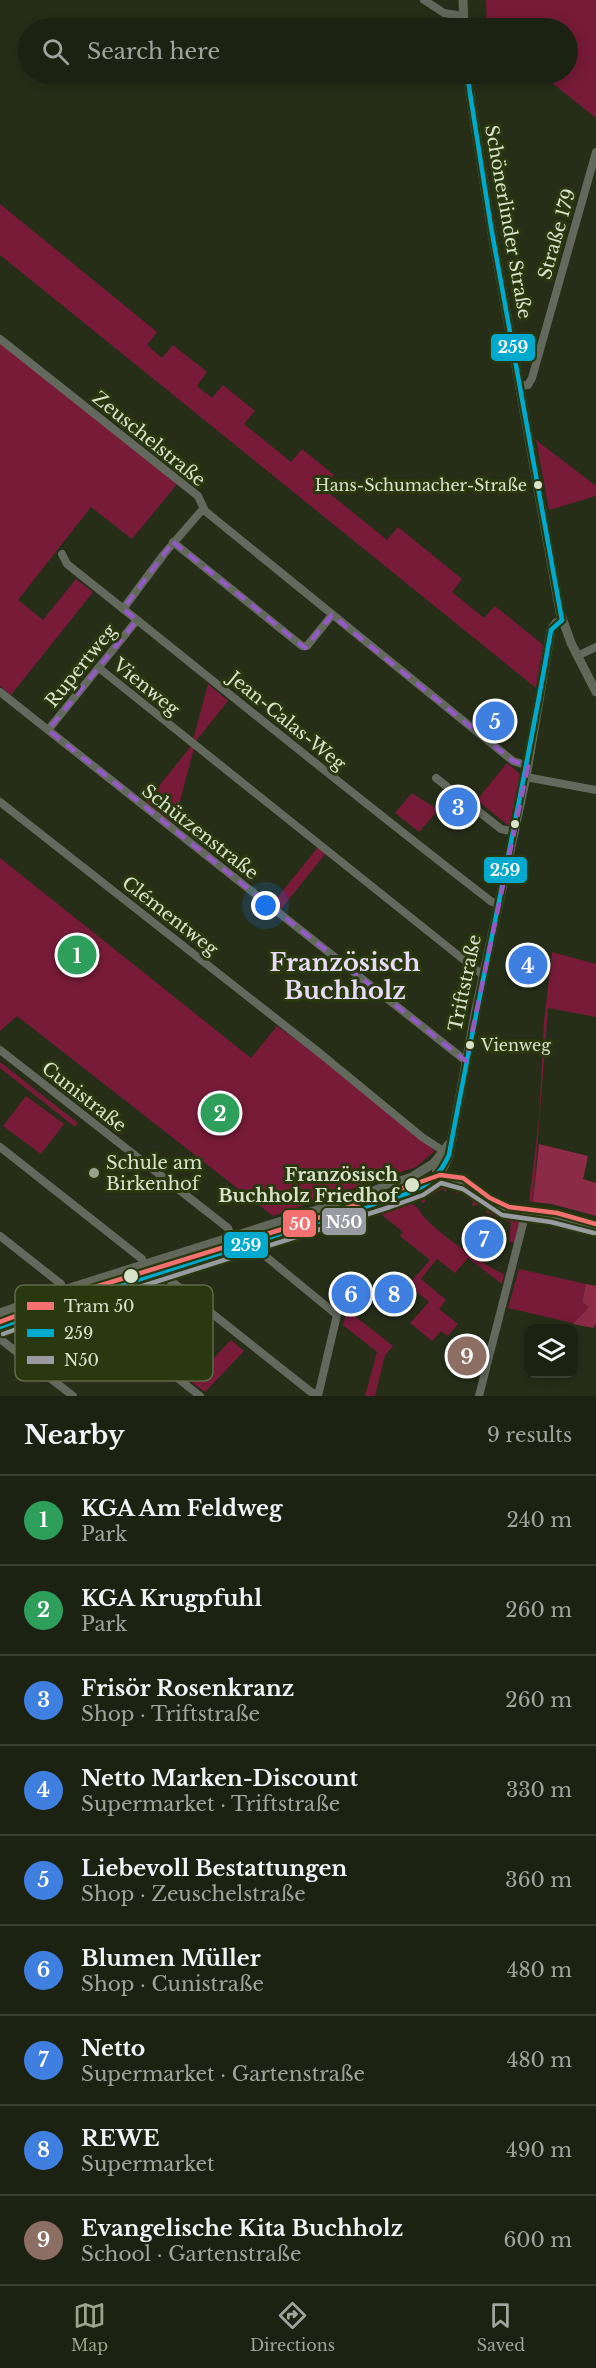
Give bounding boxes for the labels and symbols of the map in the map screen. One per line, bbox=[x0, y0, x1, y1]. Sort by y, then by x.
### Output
street label: Schönerlinder Straße bbox=[480, 123, 536, 321]
street label: Straße 179 bbox=[534, 186, 580, 282]
line badge: 259 bbox=[490, 333, 536, 362]
text: 259 bbox=[498, 337, 529, 357]
street label: Zeuschelstraße bbox=[88, 387, 210, 491]
place label: Hans-Schumacher-Straße bbox=[315, 475, 527, 495]
marker: Hans-Schumacher-Straße bbox=[532, 479, 544, 491]
street label: Rupertweg bbox=[41, 620, 121, 712]
street label: Vienweg bbox=[108, 653, 184, 720]
street label: Jean-Calas-Weg bbox=[222, 666, 350, 775]
pin: 5 bbox=[476, 698, 514, 744]
street label: Schützenstraße bbox=[138, 780, 262, 884]
pin: 3 bbox=[438, 784, 478, 830]
unlabelled marker bbox=[509, 818, 521, 830]
line badge: 259 bbox=[483, 856, 528, 884]
text: 259 bbox=[490, 860, 521, 880]
street label: Clémentweg bbox=[118, 872, 222, 960]
your location bbox=[251, 891, 280, 920]
pin: 1 bbox=[58, 932, 97, 978]
street label: Triftstraße bbox=[444, 933, 486, 1033]
pin: 4 bbox=[508, 942, 548, 988]
district label: Französisch Buchholz bbox=[270, 948, 420, 1005]
place label: Vienweg bbox=[480, 1035, 551, 1055]
marker: Vienweg bbox=[464, 1039, 476, 1051]
street label: Cunistraße bbox=[37, 1057, 131, 1137]
pin: 2 bbox=[200, 1090, 240, 1136]
place label: Schule am Birkenhof bbox=[106, 1152, 202, 1195]
place label: Französisch Buchholz Friedhof bbox=[218, 1164, 400, 1207]
marker: Schule am Birkenhof bbox=[87, 1166, 101, 1180]
marker: Französisch Buchholz Friedhof bbox=[403, 1176, 421, 1194]
line badge: N50 bbox=[321, 1207, 367, 1236]
line badge: 50 bbox=[282, 1209, 317, 1238]
text: N50 bbox=[326, 1212, 362, 1232]
text: 50 bbox=[289, 1214, 311, 1234]
pin: 7 bbox=[464, 1216, 504, 1262]
line badge: 259 bbox=[223, 1231, 269, 1259]
text: 259 bbox=[231, 1235, 262, 1255]
unlabelled marker bbox=[122, 1267, 140, 1285]
pin: 6 bbox=[332, 1272, 370, 1316]
pin: 8 bbox=[374, 1272, 414, 1316]
legend bbox=[15, 1285, 213, 1381]
text: Tram 50 bbox=[64, 1296, 134, 1316]
text: 259 bbox=[64, 1323, 93, 1343]
pin: 9 bbox=[448, 1334, 486, 1378]
text: N50 bbox=[64, 1350, 99, 1370]

